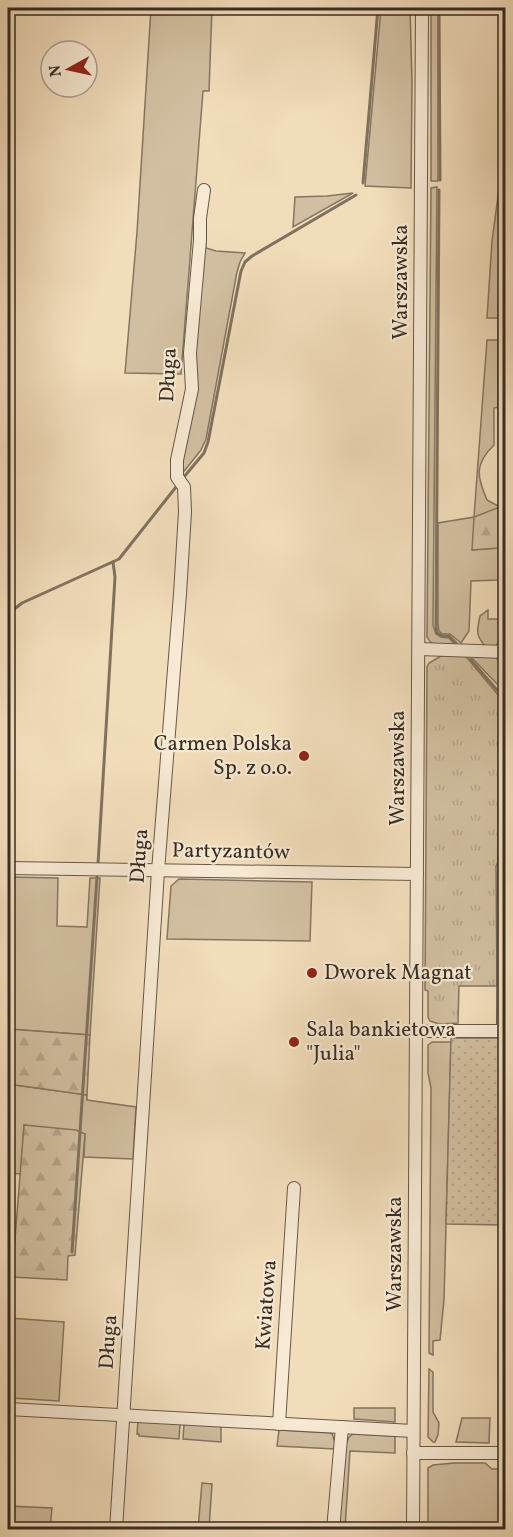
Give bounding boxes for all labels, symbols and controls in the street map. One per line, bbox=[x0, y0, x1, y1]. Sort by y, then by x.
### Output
north arrow bbox=[39, 39, 99, 99]
text: N bbox=[44, 63, 68, 78]
street label: Warszawska bbox=[387, 224, 416, 340]
street label: Długa bbox=[153, 347, 185, 403]
street label: Warszawska bbox=[384, 710, 413, 826]
place label: Carmen Polska Sp. z o.o. bbox=[154, 730, 292, 783]
marker: Carmen Polska Sp. z o.o. bbox=[297, 749, 311, 763]
street label: Długa bbox=[124, 828, 156, 884]
street label: Partyzantów bbox=[172, 836, 290, 868]
place label: Dworek Magnat bbox=[324, 959, 472, 988]
marker: Dworek Magnat bbox=[305, 966, 319, 980]
place label: Sala bankietowa "Julia" bbox=[306, 1016, 456, 1069]
marker: Sala bankietowa "Julia" bbox=[287, 1035, 301, 1049]
street label: Warszawska bbox=[381, 1196, 410, 1312]
street label: Kwiatowa bbox=[249, 1259, 285, 1351]
street label: Długa bbox=[93, 1314, 125, 1370]

